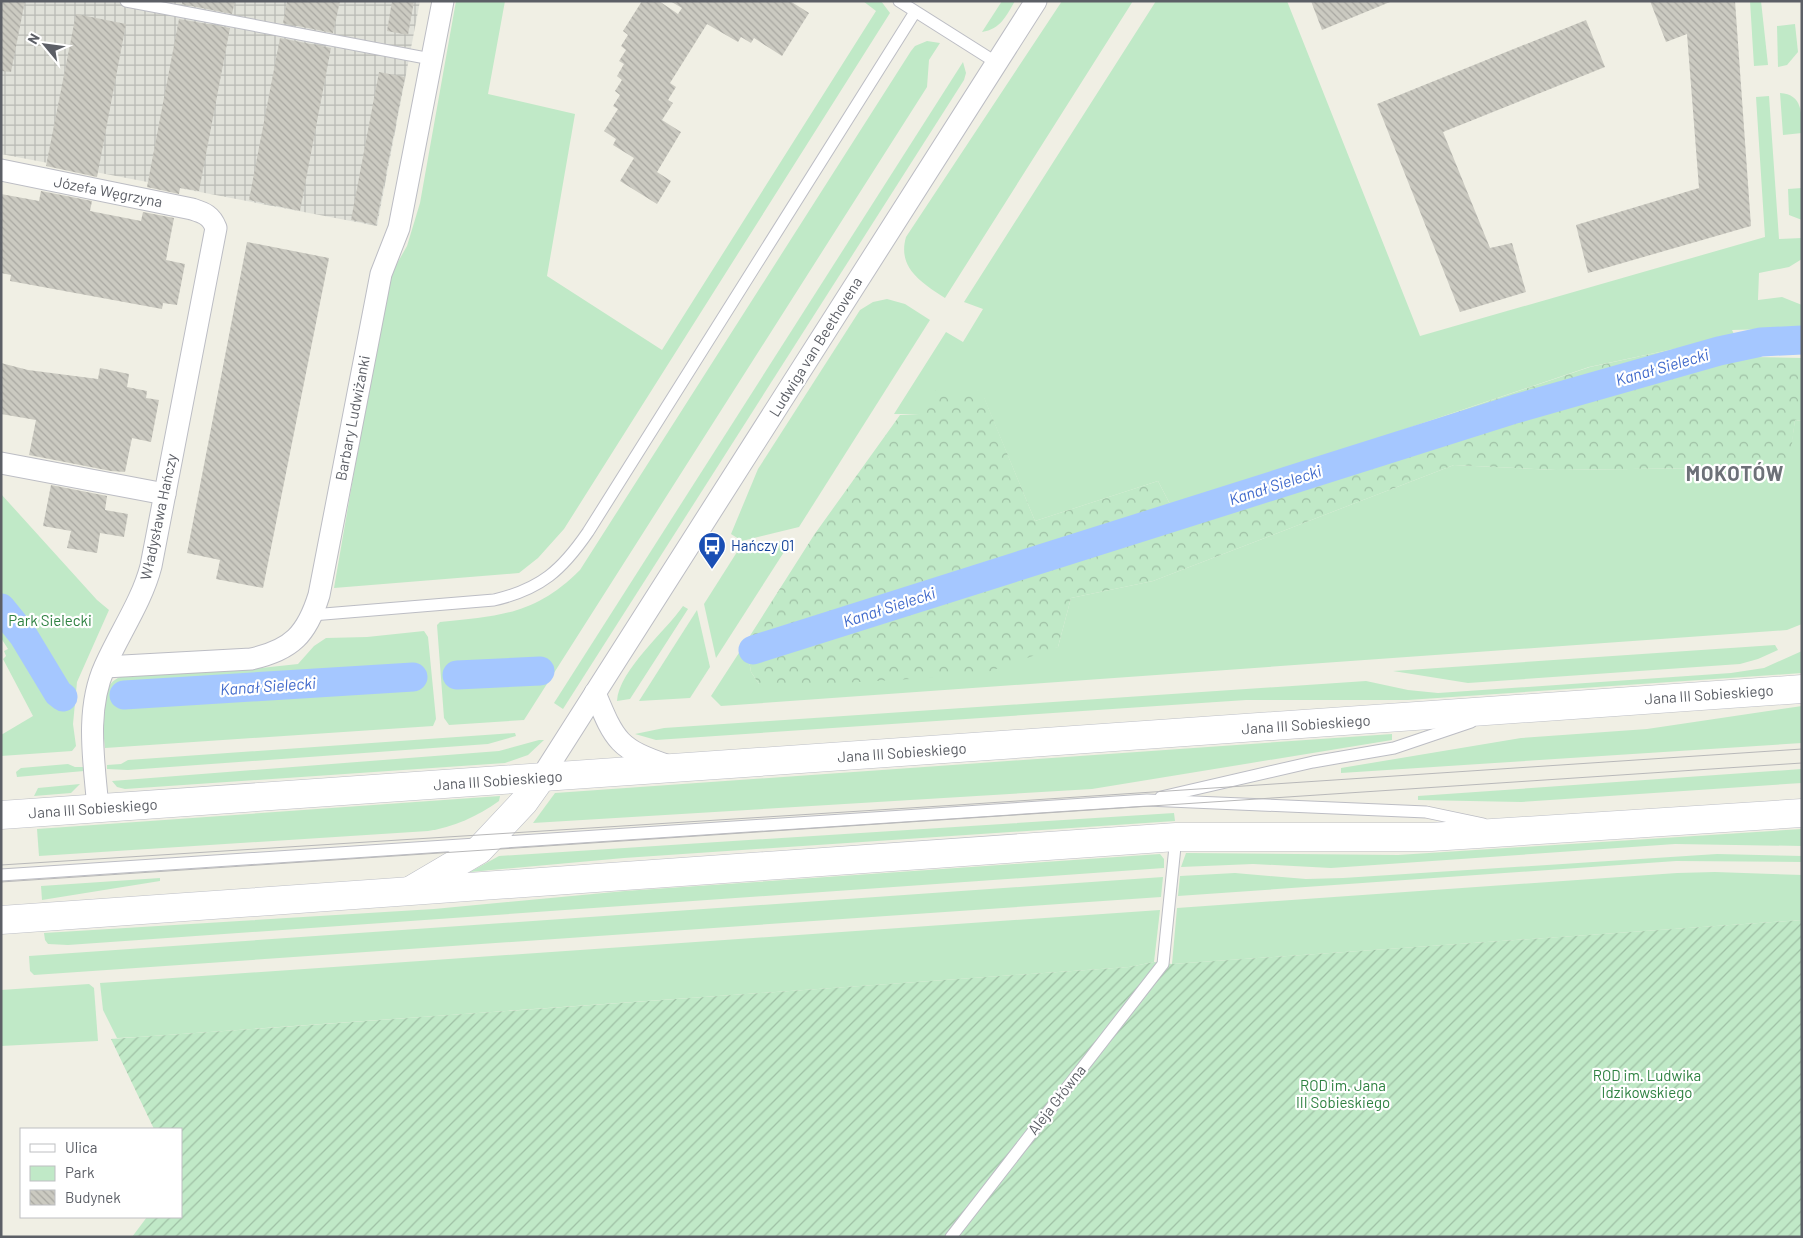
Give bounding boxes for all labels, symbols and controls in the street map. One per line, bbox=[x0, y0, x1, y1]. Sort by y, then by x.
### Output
north arrow bbox=[20, 20, 70, 70]
text: N bbox=[24, 30, 43, 47]
street label: Józefa Węgrzyna bbox=[52, 172, 164, 210]
street label: Ludwiga van Beethovena bbox=[765, 273, 865, 420]
water label: Kanał Sielecki bbox=[1613, 344, 1711, 389]
street label: Barbary Ludwiżanki bbox=[331, 354, 373, 482]
street label: Władysława Hańczy bbox=[136, 452, 180, 582]
water label: Kanał Sielecki bbox=[1226, 461, 1323, 508]
district label: MOKOTÓW bbox=[1686, 461, 1784, 485]
bus stop icon: Hańczy 01 bbox=[697, 531, 727, 570]
place label: Hańczy 01 bbox=[731, 536, 794, 554]
water label: Kanał Sielecki bbox=[840, 583, 937, 630]
park label: Park Sielecki bbox=[8, 611, 92, 629]
water label: Kanał Sielecki bbox=[219, 673, 317, 698]
street label: Jana III Sobieskiego bbox=[1644, 681, 1774, 707]
street label: Jana III Sobieskiego bbox=[1241, 711, 1371, 737]
street label: Jana III Sobieskiego bbox=[837, 739, 967, 765]
street label: Jana III Sobieskiego bbox=[433, 767, 563, 793]
street label: Jana III Sobieskiego bbox=[28, 795, 158, 821]
street label: Aleja Główna bbox=[1023, 1061, 1089, 1138]
park label: ROD im. Ludwika Idzikowskiego bbox=[1593, 1066, 1701, 1101]
park label: ROD im. Jana III Sobieskiego bbox=[1296, 1076, 1390, 1111]
legend bbox=[20, 1128, 182, 1218]
text: Ulica bbox=[65, 1138, 97, 1156]
text: Park bbox=[65, 1163, 95, 1181]
text: Budynek bbox=[65, 1188, 121, 1206]

